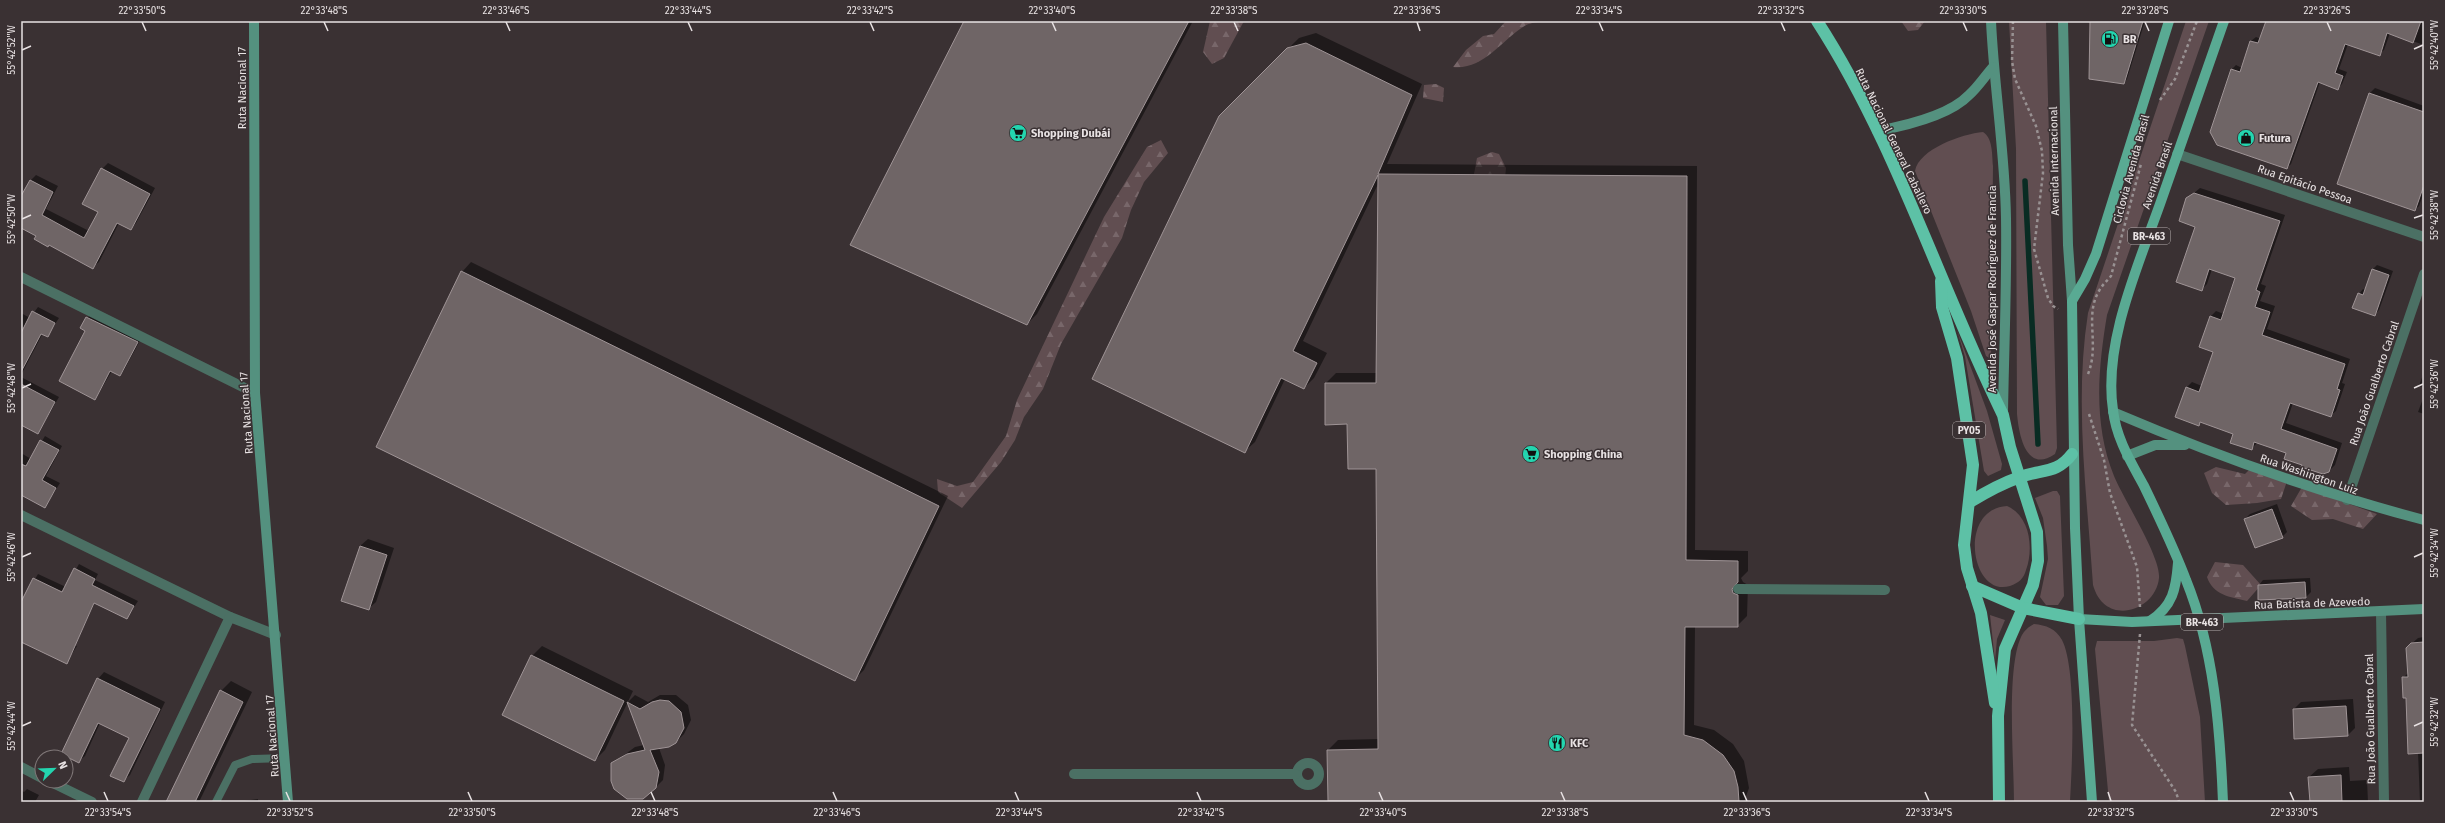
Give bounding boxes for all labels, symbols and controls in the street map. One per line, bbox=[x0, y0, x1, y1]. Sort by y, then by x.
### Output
text: 22°33'50"S bbox=[118, 5, 166, 17]
text: 22°33'48"S bbox=[300, 5, 348, 17]
text: 22°33'46"S bbox=[483, 5, 530, 17]
text: 22°33'44"S bbox=[665, 5, 712, 17]
text: 22°33'42"S bbox=[847, 5, 894, 17]
text: 22°33'40"S bbox=[1028, 5, 1076, 17]
text: 22°33'38"S bbox=[1210, 5, 1258, 17]
text: 22°33'36"S bbox=[1394, 5, 1441, 17]
text: 22°33'34"S bbox=[1576, 5, 1623, 17]
text: 22°33'32"S bbox=[1758, 5, 1805, 17]
text: 22°33'30"S bbox=[1939, 5, 1987, 17]
text: 22°33'28"S bbox=[2121, 5, 2169, 17]
text: 22°33'26"S bbox=[2304, 5, 2351, 17]
text: 55°42'40"W bbox=[2429, 19, 2441, 70]
text: 55°42'52"W bbox=[6, 25, 18, 75]
fuel station icon: BR bbox=[2100, 29, 2120, 49]
place label: BR bbox=[2123, 33, 2137, 46]
street label: Ruta Nacional 17 bbox=[236, 47, 249, 129]
street label: Ruta Nacional General Caballero bbox=[1852, 66, 1935, 216]
street label: Avenida Internacional bbox=[2047, 106, 2062, 216]
street label: Ciclovia Avenida Brasil bbox=[2111, 113, 2152, 225]
supermarket icon: Shopping Dubái bbox=[1008, 123, 1028, 143]
place label: Shopping Dubái bbox=[1031, 127, 1110, 140]
shop icon: Futura bbox=[2236, 128, 2256, 148]
place label: Futura bbox=[2259, 132, 2291, 145]
street label: Avenida Brasil bbox=[2140, 140, 2175, 211]
street label: Rua Epitácio Pessoa bbox=[2256, 162, 2354, 207]
street label: Avenida José Gaspar Rodríguez de Francia bbox=[1986, 185, 1999, 393]
text: 55°42'38"W bbox=[2429, 189, 2441, 240]
text: 55°42'50"W bbox=[6, 193, 18, 244]
road number: BR-463 bbox=[2128, 228, 2170, 244]
street label: Rua João Gualberto Cabral bbox=[2347, 319, 2402, 447]
text: 55°42'36"W bbox=[2429, 358, 2441, 409]
text: 55°42'48"W bbox=[6, 362, 18, 413]
street label: Ruta Nacional 17 bbox=[237, 371, 256, 454]
road number: PY05 bbox=[1953, 422, 1985, 438]
supermarket icon: Shopping China bbox=[1521, 444, 1541, 464]
place label: Shopping China bbox=[1544, 448, 1622, 461]
street label: Rua Washington Luiz bbox=[2258, 452, 2360, 497]
text: 55°42'34"W bbox=[2429, 528, 2441, 578]
text: 55°42'46"W bbox=[6, 531, 18, 582]
street label: Rua Batista de Azevedo bbox=[2254, 595, 2370, 612]
road number: BR-463 bbox=[2181, 614, 2223, 630]
street label: Rua João Gualberto Cabral bbox=[2363, 653, 2378, 785]
street label: Ruta Nacional 17 bbox=[263, 694, 282, 777]
text: 55°42'32"W bbox=[2429, 697, 2441, 747]
text: 55°42'44"W bbox=[6, 701, 18, 751]
restaurant icon: KFC bbox=[1547, 733, 1567, 753]
place label: KFC bbox=[1570, 737, 1589, 750]
north arrow bbox=[34, 749, 74, 789]
text: N bbox=[55, 759, 70, 771]
text: 22°33'54"S bbox=[85, 807, 132, 819]
text: 22°33'52"S bbox=[267, 807, 314, 819]
text: 22°33'50"S bbox=[448, 807, 496, 819]
text: 22°33'48"S bbox=[631, 807, 679, 819]
text: 22°33'46"S bbox=[814, 807, 861, 819]
text: 22°33'44"S bbox=[996, 807, 1043, 819]
text: 22°33'42"S bbox=[1178, 807, 1225, 819]
text: 22°33'40"S bbox=[1359, 807, 1407, 819]
text: 22°33'38"S bbox=[1541, 807, 1589, 819]
text: 22°33'36"S bbox=[1724, 807, 1771, 819]
text: 22°33'34"S bbox=[1906, 807, 1953, 819]
text: 22°33'32"S bbox=[2088, 807, 2135, 819]
text: 22°33'30"S bbox=[2270, 807, 2318, 819]

